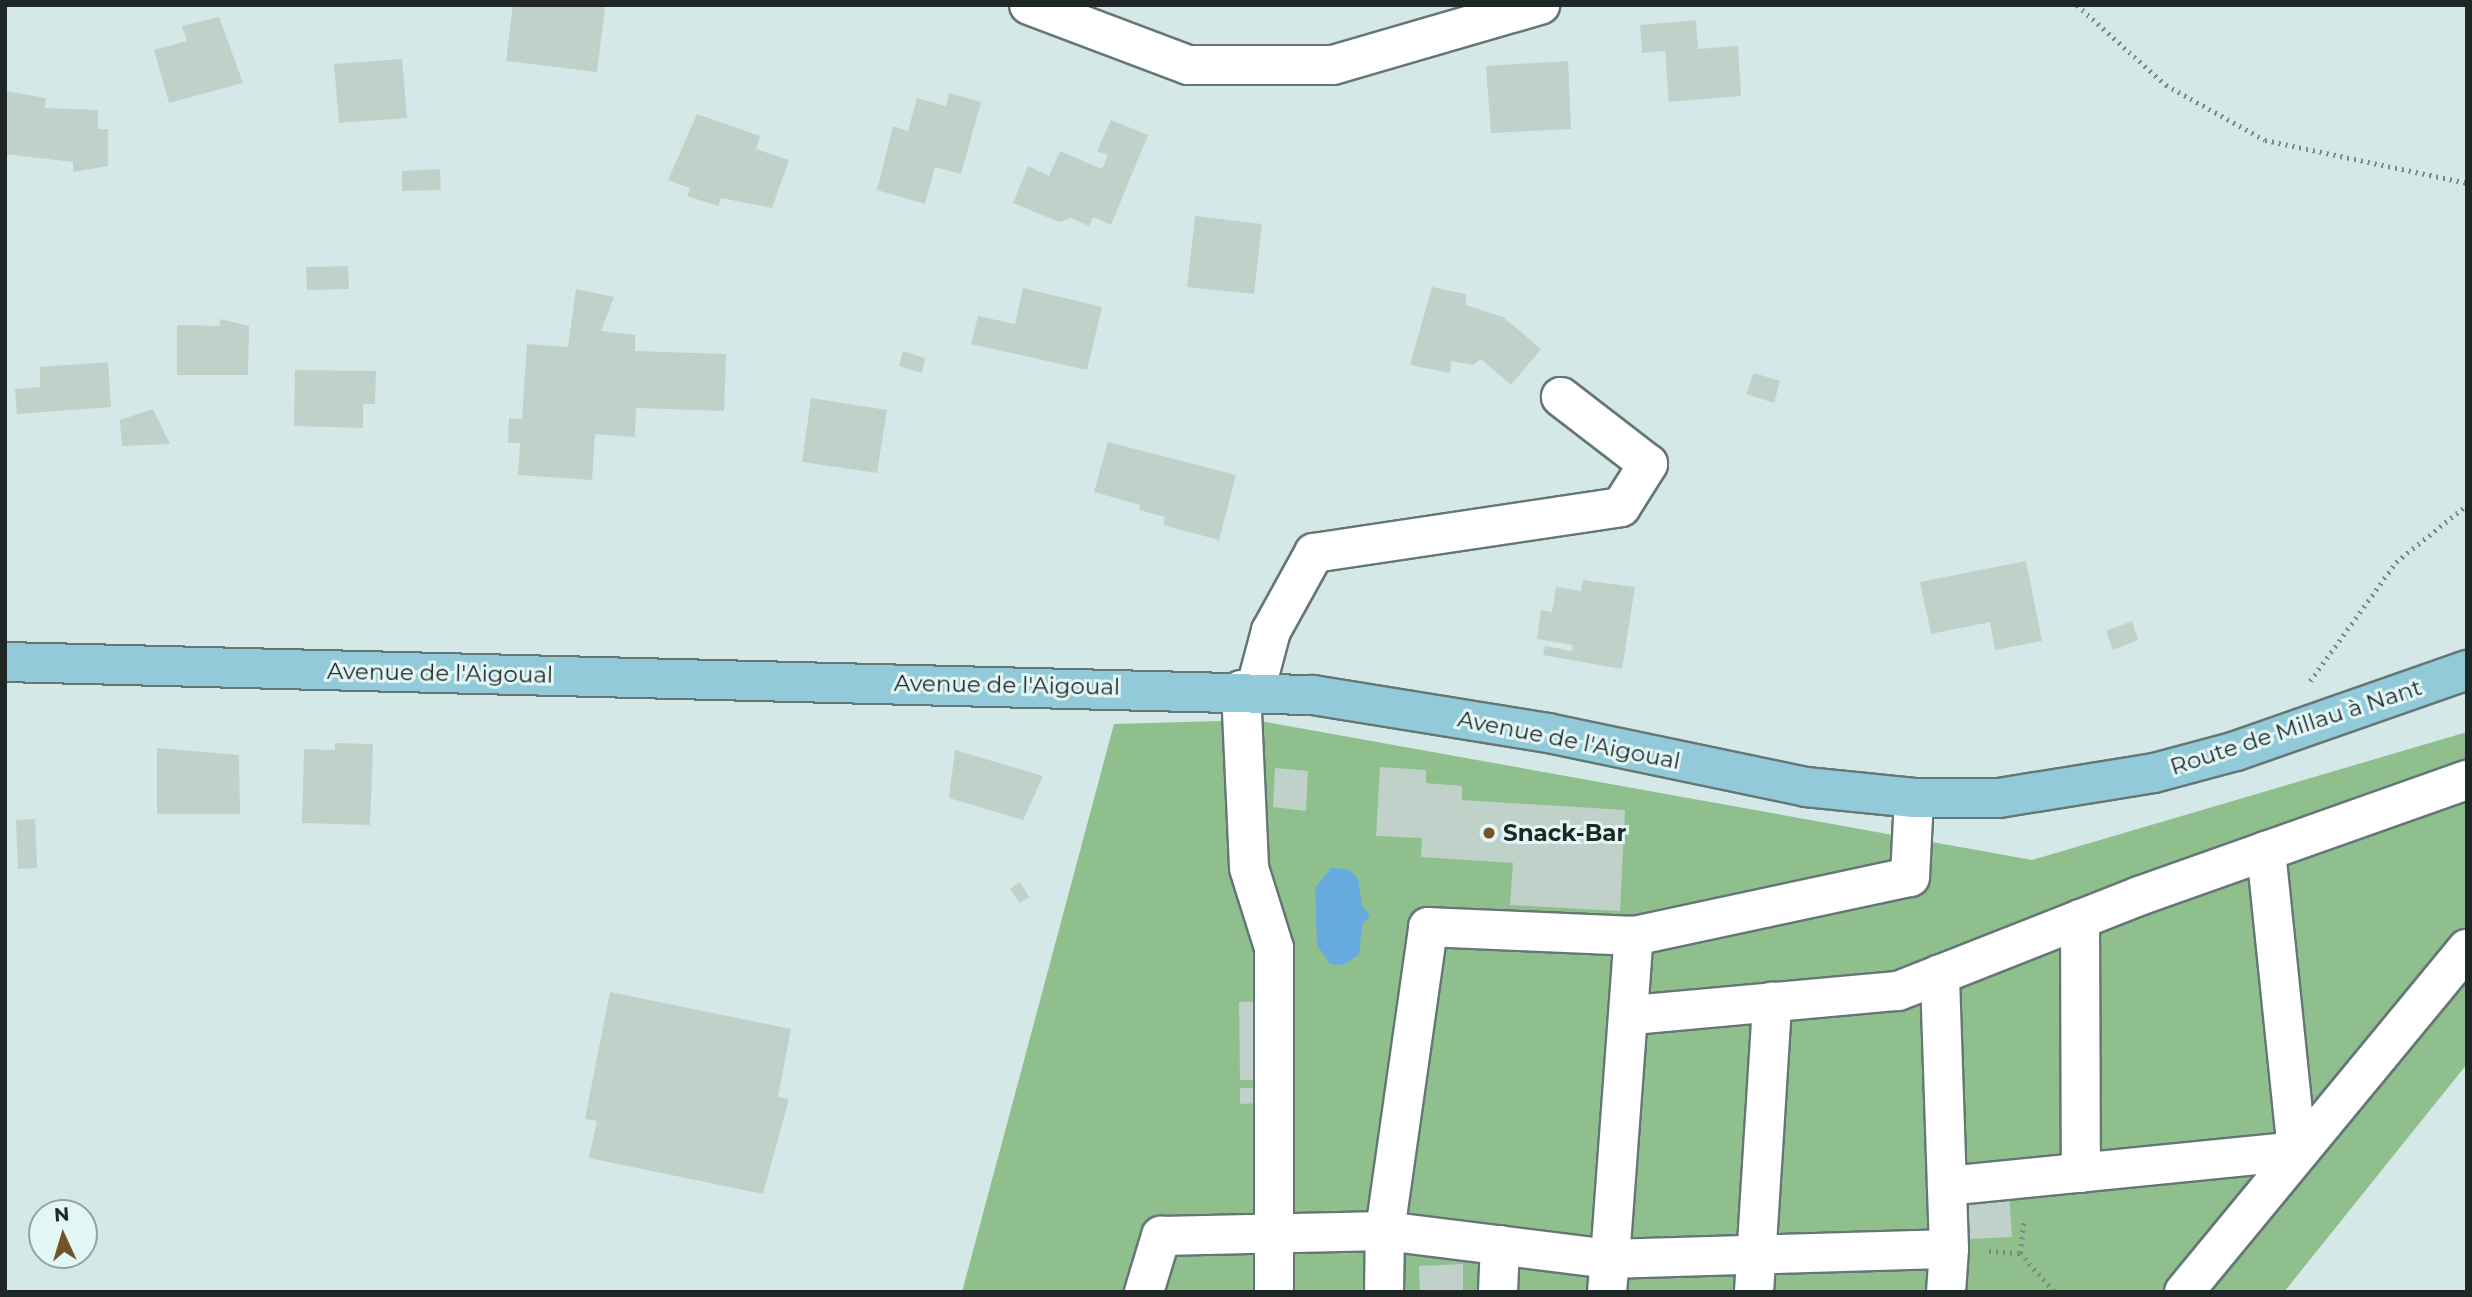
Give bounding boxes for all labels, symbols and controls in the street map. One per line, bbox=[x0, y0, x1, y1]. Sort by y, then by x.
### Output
street label: Avenue de l'Aigoual bbox=[327, 657, 553, 689]
street label: Avenue de l'Aigoual bbox=[894, 669, 1120, 701]
street label: Route de Millau à Nant bbox=[2167, 673, 2425, 781]
street label: Avenue de l'Aigoual bbox=[1455, 705, 1683, 775]
place label: Snack-Bar bbox=[1503, 819, 1626, 847]
marker: Snack-Bar bbox=[1481, 825, 1497, 841]
north arrow bbox=[28, 1199, 98, 1269]
text: N bbox=[53, 1203, 70, 1227]

